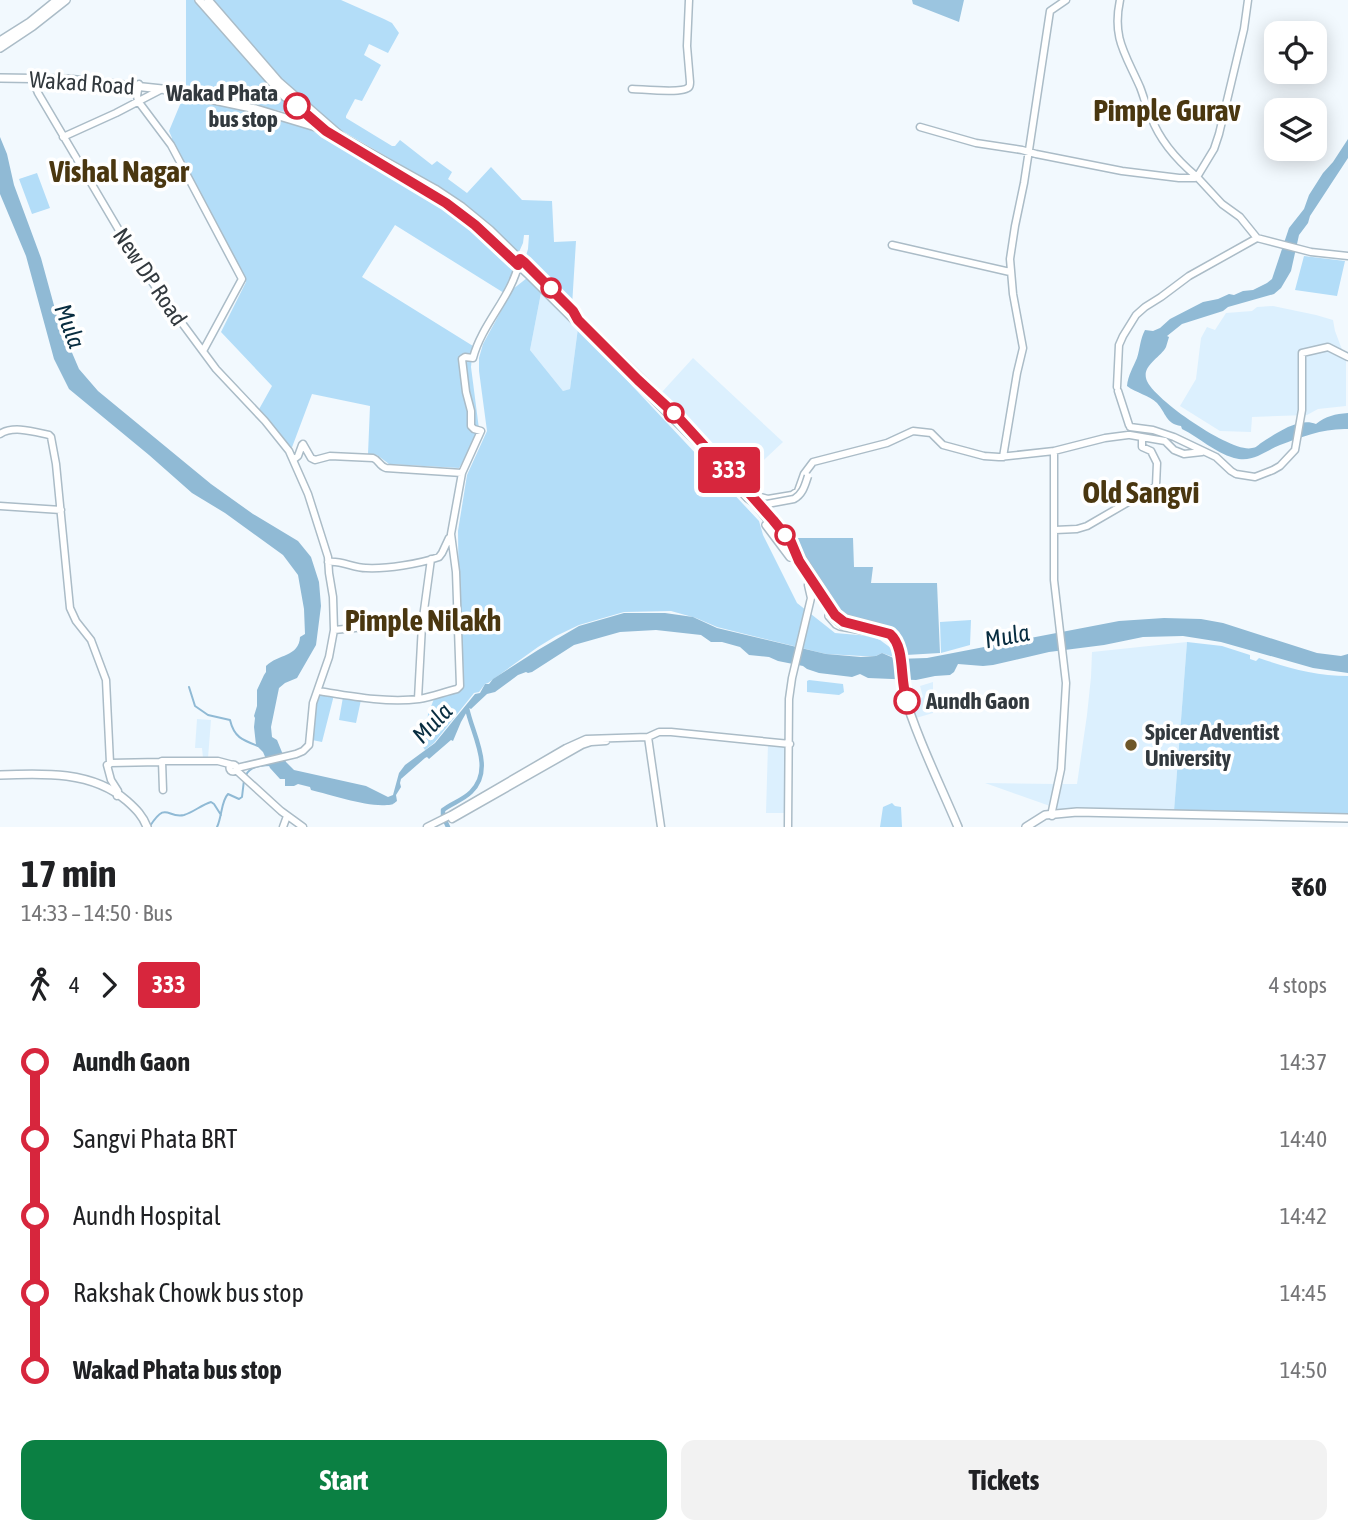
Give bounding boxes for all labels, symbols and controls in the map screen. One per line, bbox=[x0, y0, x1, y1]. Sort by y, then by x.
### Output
map controls bbox=[1264, 21, 1327, 161]
button: locate bbox=[1264, 21, 1327, 84]
street label: Wakad Road bbox=[28, 66, 136, 100]
place label: Wakad Phata bus stop bbox=[165, 80, 278, 132]
marker: Wakad Phata bus stop bbox=[284, 93, 310, 119]
district label: Pimple Gurav bbox=[1093, 93, 1241, 127]
button: layers bbox=[1264, 98, 1327, 161]
district label: Vishal Nagar bbox=[48, 154, 190, 188]
street label: New DP Road bbox=[108, 223, 192, 331]
unlabelled marker bbox=[541, 278, 561, 298]
water label: Mula bbox=[49, 300, 91, 352]
unlabelled marker bbox=[664, 403, 684, 423]
line badge: 333 bbox=[689, 447, 769, 493]
text: 333 bbox=[712, 456, 746, 483]
district label: Old Sangvi bbox=[1083, 475, 1199, 509]
unlabelled marker bbox=[775, 525, 795, 545]
district label: Pimple Nilakh bbox=[345, 603, 501, 637]
water label: Mula bbox=[982, 618, 1032, 654]
marker: Aundh Gaon bbox=[894, 688, 920, 714]
place label: Aundh Gaon bbox=[925, 688, 1030, 714]
water label: Mula bbox=[407, 697, 457, 749]
place label: Spicer Adventist University bbox=[1145, 719, 1280, 771]
marker: Spicer Adventist University bbox=[1123, 737, 1139, 753]
text: 17 min bbox=[21, 852, 116, 895]
text: ₹60 bbox=[1291, 872, 1327, 902]
text: 14:33 – 14:50 · Bus bbox=[21, 900, 173, 926]
icon: walk bbox=[21, 966, 59, 1004]
icon: forward bbox=[90, 966, 128, 1004]
text: 333 bbox=[152, 971, 186, 998]
text: 4 bbox=[69, 972, 80, 998]
text: 4 stops bbox=[1269, 972, 1327, 998]
text: Aundh Gaon bbox=[73, 1047, 190, 1077]
text: 14:37 bbox=[1280, 1049, 1327, 1075]
text: Sangvi Phata BRT bbox=[73, 1124, 237, 1154]
text: 14:40 bbox=[1280, 1126, 1327, 1152]
text: Aundh Hospital bbox=[73, 1201, 221, 1231]
text: 14:42 bbox=[1280, 1203, 1327, 1229]
text: Rakshak Chowk bus stop bbox=[73, 1278, 304, 1308]
text: 14:45 bbox=[1280, 1280, 1327, 1306]
text: Wakad Phata bus stop bbox=[73, 1355, 282, 1385]
text: 14:50 bbox=[1280, 1357, 1327, 1383]
button: Start bbox=[21, 1440, 667, 1520]
button: Tickets bbox=[681, 1440, 1327, 1520]

